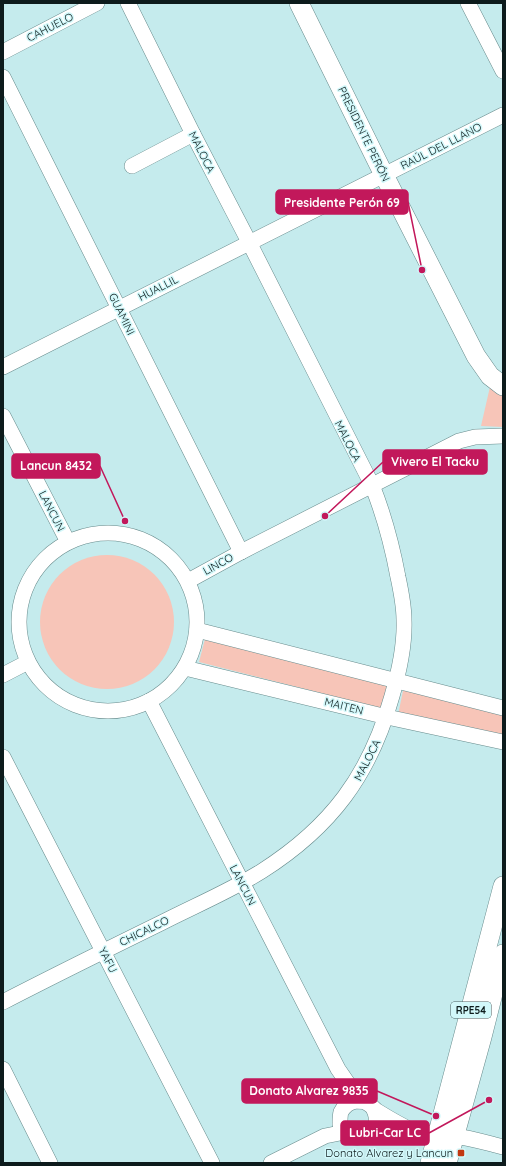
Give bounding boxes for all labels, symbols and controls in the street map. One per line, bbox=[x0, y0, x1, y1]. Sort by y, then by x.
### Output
street label: CAHUELO bbox=[24, 9, 76, 45]
street label: PRESIDENTE PERÓN bbox=[335, 84, 393, 184]
street label: RAÚL DEL LLANO bbox=[398, 119, 484, 173]
street label: MALOCA bbox=[186, 129, 218, 175]
callout: Presidente Perón 69 bbox=[276, 190, 408, 214]
text: Presidente Perón 69 bbox=[284, 195, 400, 210]
street label: HUALLIL bbox=[136, 272, 180, 304]
street label: GUAMINI bbox=[106, 291, 138, 337]
street label: MALOCA bbox=[332, 418, 364, 464]
callout: Vivero El Tacku bbox=[383, 450, 487, 474]
callout: Lancun 8432 bbox=[12, 454, 100, 478]
text: Vivero El Tacku bbox=[391, 454, 479, 469]
text: Lancun 8432 bbox=[20, 458, 92, 473]
street label: LANCUN bbox=[36, 488, 68, 534]
street label: LINCO bbox=[201, 550, 235, 578]
street label: MAITEN bbox=[323, 694, 365, 718]
street label: MALOCA bbox=[351, 737, 383, 783]
street label: LANCUN bbox=[227, 862, 259, 908]
street label: CHICALCO bbox=[117, 913, 171, 949]
street label: YAFU bbox=[96, 945, 120, 975]
road number: RPE54 bbox=[451, 1002, 491, 1018]
callout: Donato Alvarez 9835 bbox=[242, 1079, 377, 1103]
text: Donato Alvarez 9835 bbox=[249, 1083, 369, 1098]
callout: Lubri-Car LC bbox=[341, 1121, 429, 1145]
text: Lubri-Car LC bbox=[349, 1125, 421, 1140]
place label: Donato Alvarez y Lancun bbox=[325, 1146, 453, 1160]
marker: Donato Alvarez y Lancun bbox=[456, 1148, 466, 1158]

